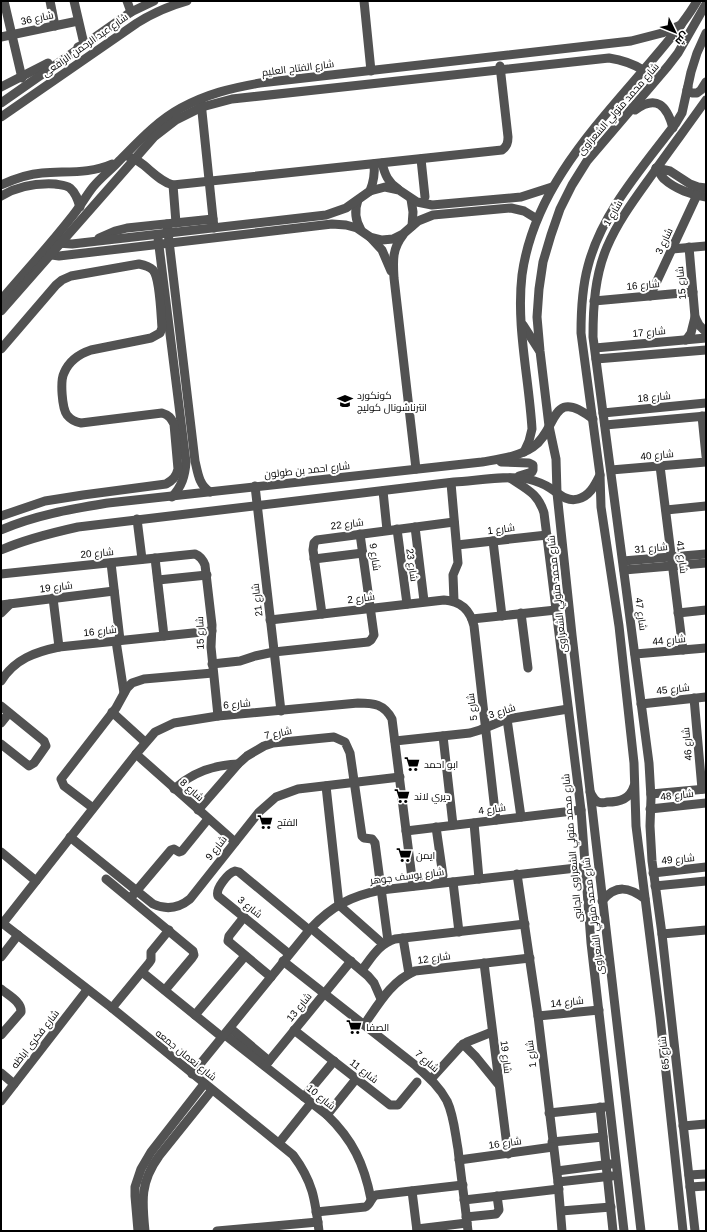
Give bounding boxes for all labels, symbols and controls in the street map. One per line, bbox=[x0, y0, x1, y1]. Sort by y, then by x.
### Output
street label: شارع 36 bbox=[20, 9, 55, 28]
street label: شارع عبد الرحمن الرافعى bbox=[40, 11, 131, 80]
north arrow bbox=[655, 12, 695, 52]
text: ش bbox=[672, 29, 692, 48]
street label: شارع الفتاح العليم bbox=[261, 58, 335, 80]
street label: شارع محمد متولي الشعراوى bbox=[575, 61, 662, 158]
street label: شارع 1 bbox=[601, 198, 626, 228]
street label: شارع 3 bbox=[653, 226, 676, 256]
street label: شارع 15 bbox=[674, 266, 689, 300]
street label: شارع 16 bbox=[626, 278, 660, 293]
street label: شارع 17 bbox=[632, 325, 666, 340]
place label: كونكورد انترناشونال كوليج bbox=[357, 390, 427, 414]
street label: شارع 18 bbox=[637, 390, 671, 405]
school or university icon: كونكورد انترناشونال كوليج bbox=[336, 392, 354, 410]
street label: شارع 40 bbox=[640, 448, 674, 463]
street label: شارع احمد بن طولون bbox=[264, 460, 350, 481]
street label: شارع 22 bbox=[330, 517, 364, 532]
street label: شارع 1 bbox=[487, 522, 516, 537]
street label: شارع محمد متولي الشعراوى bbox=[545, 534, 571, 653]
street label: شارع 41 bbox=[674, 540, 689, 574]
street label: شارع 31 bbox=[634, 541, 668, 556]
street label: شارع 9 bbox=[367, 543, 382, 572]
street label: شارع 20 bbox=[80, 546, 114, 561]
street label: شارع 23 bbox=[403, 548, 420, 582]
street label: شارع 19 bbox=[39, 580, 73, 595]
street label: شارع 21 bbox=[250, 583, 265, 617]
street label: شارع 2 bbox=[347, 591, 376, 606]
street label: شارع 47 bbox=[632, 597, 649, 631]
street label: شارع 15 bbox=[194, 616, 207, 650]
street label: شارع 16 bbox=[83, 624, 117, 639]
street label: شارع 44 bbox=[652, 633, 686, 648]
street label: شارع 45 bbox=[656, 682, 690, 697]
street label: شارع 5 bbox=[465, 692, 480, 721]
street label: شارع 6 bbox=[223, 697, 251, 712]
street label: شارع 3 bbox=[487, 702, 517, 721]
street label: شارع 7 bbox=[263, 725, 293, 742]
street label: شارع 46 bbox=[680, 727, 695, 761]
supermarket icon: ابو احمد bbox=[403, 755, 421, 773]
place label: ابو احمد bbox=[424, 759, 458, 770]
street label: شارع محمد متولي الشعراوى الجانبى bbox=[560, 773, 586, 923]
street label: شارع 8 bbox=[177, 777, 206, 804]
supermarket icon: ديري لاند bbox=[393, 787, 411, 805]
street label: شارع 48 bbox=[660, 788, 694, 803]
place label: ديري لاند bbox=[414, 791, 451, 804]
street label: شارع 4 bbox=[478, 802, 507, 817]
supermarket icon: الفتح bbox=[256, 813, 274, 831]
place label: الفتح bbox=[277, 817, 298, 829]
street label: شارع 9 bbox=[203, 834, 230, 863]
supermarket icon: ايمن bbox=[395, 846, 413, 864]
place label: ايمن bbox=[416, 850, 435, 862]
street label: شارع 49 bbox=[661, 852, 695, 867]
street label: شارع محمد متولي الشعراوى bbox=[580, 856, 608, 975]
street label: شارع يوسف جوهر bbox=[368, 866, 445, 887]
street label: شارع 3 bbox=[235, 894, 264, 921]
street label: شارع 12 bbox=[417, 950, 451, 967]
street label: شارع 13 bbox=[284, 991, 315, 1024]
street label: شارع 14 bbox=[550, 995, 584, 1010]
street label: شارع فكرى اباظه bbox=[9, 1008, 62, 1071]
supermarket icon: الصفا bbox=[345, 1018, 363, 1036]
place label: الصفا bbox=[366, 1022, 389, 1033]
street label: شارع نعمان جمعه bbox=[153, 1027, 219, 1084]
street label: شارع 65 bbox=[657, 1036, 672, 1070]
street label: شارع 1 bbox=[524, 1039, 539, 1068]
street label: شارع 19 bbox=[498, 1040, 513, 1074]
street label: شارع 7 bbox=[412, 1048, 441, 1075]
street label: شارع 11 bbox=[347, 1057, 380, 1086]
street label: شارع 10 bbox=[304, 1082, 337, 1113]
street label: شارع 16 bbox=[488, 1135, 522, 1152]

